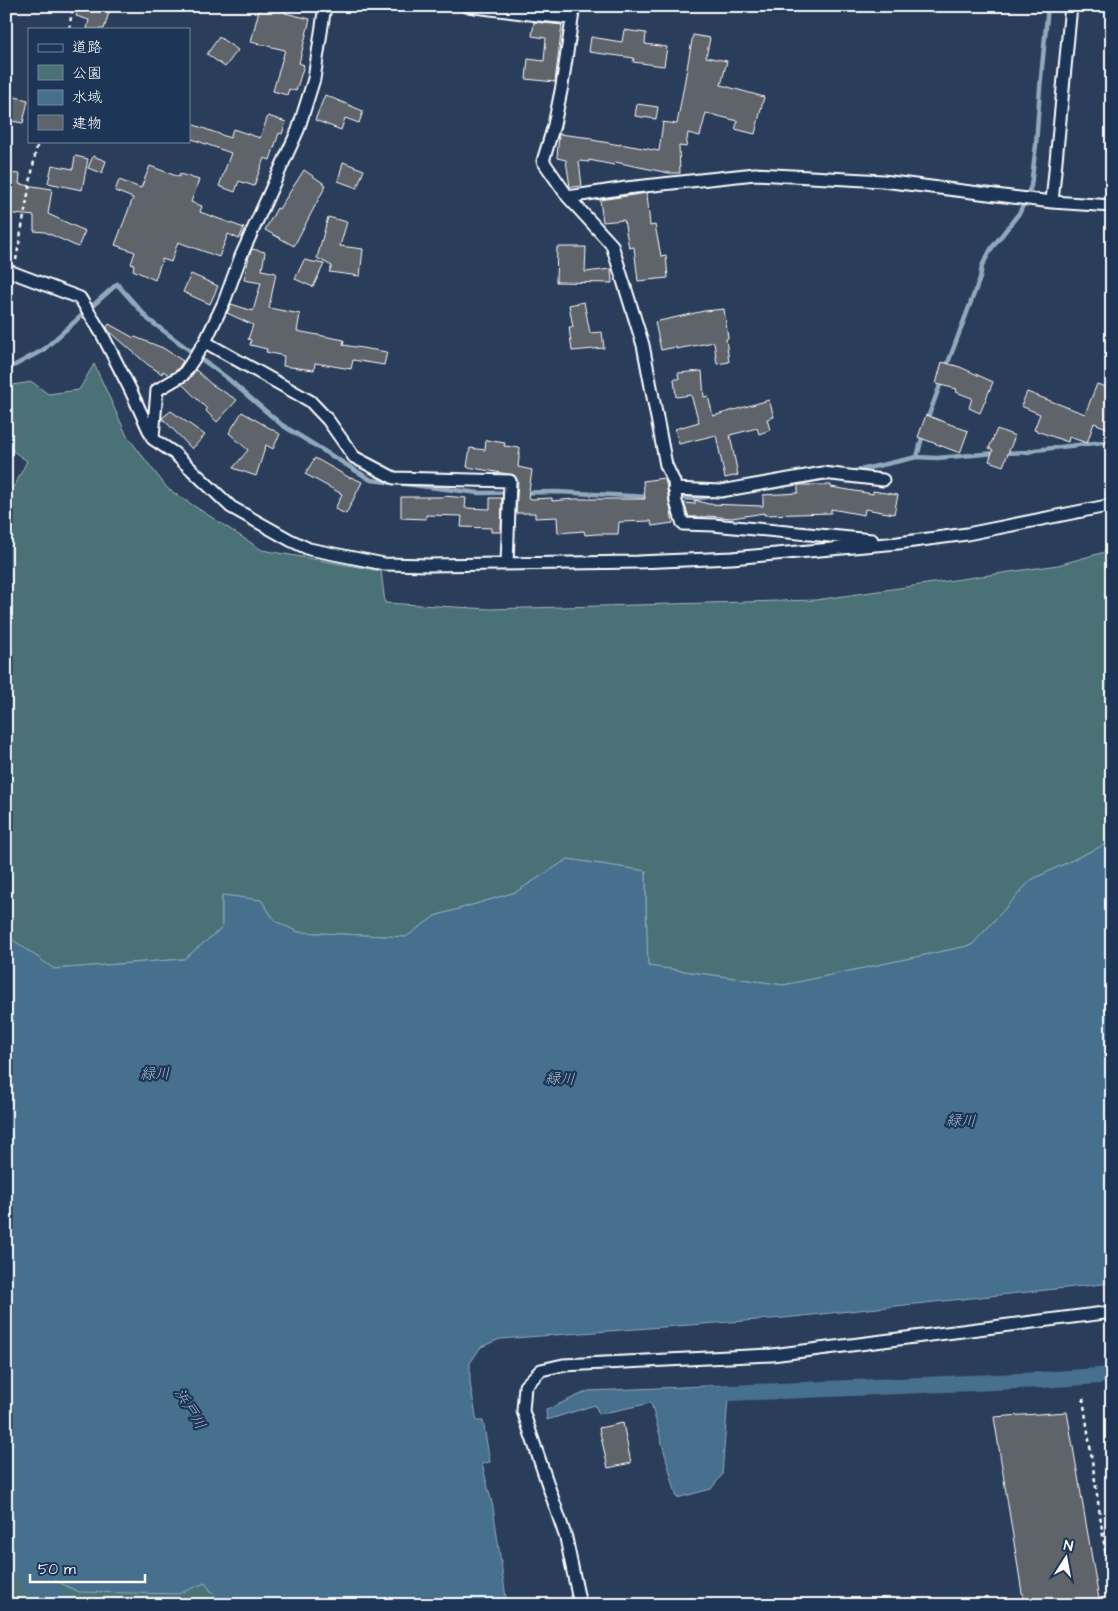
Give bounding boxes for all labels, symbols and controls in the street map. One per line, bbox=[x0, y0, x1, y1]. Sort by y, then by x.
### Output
legend bbox=[28, 28, 190, 142]
text: 道路 bbox=[72, 37, 102, 58]
text: 公園 bbox=[72, 63, 102, 84]
text: 水域 bbox=[72, 87, 102, 108]
text: 建物 bbox=[72, 113, 102, 134]
water label: 緑川 bbox=[140, 1063, 170, 1085]
water label: 緑川 bbox=[544, 1068, 576, 1090]
water label: 緑川 bbox=[946, 1110, 976, 1132]
water label: 浜戸川 bbox=[169, 1384, 211, 1434]
north arrow bbox=[1040, 1534, 1090, 1584]
text: N bbox=[1062, 1536, 1075, 1557]
scale bar bbox=[30, 1551, 145, 1583]
text: 50 m bbox=[38, 1559, 76, 1580]

